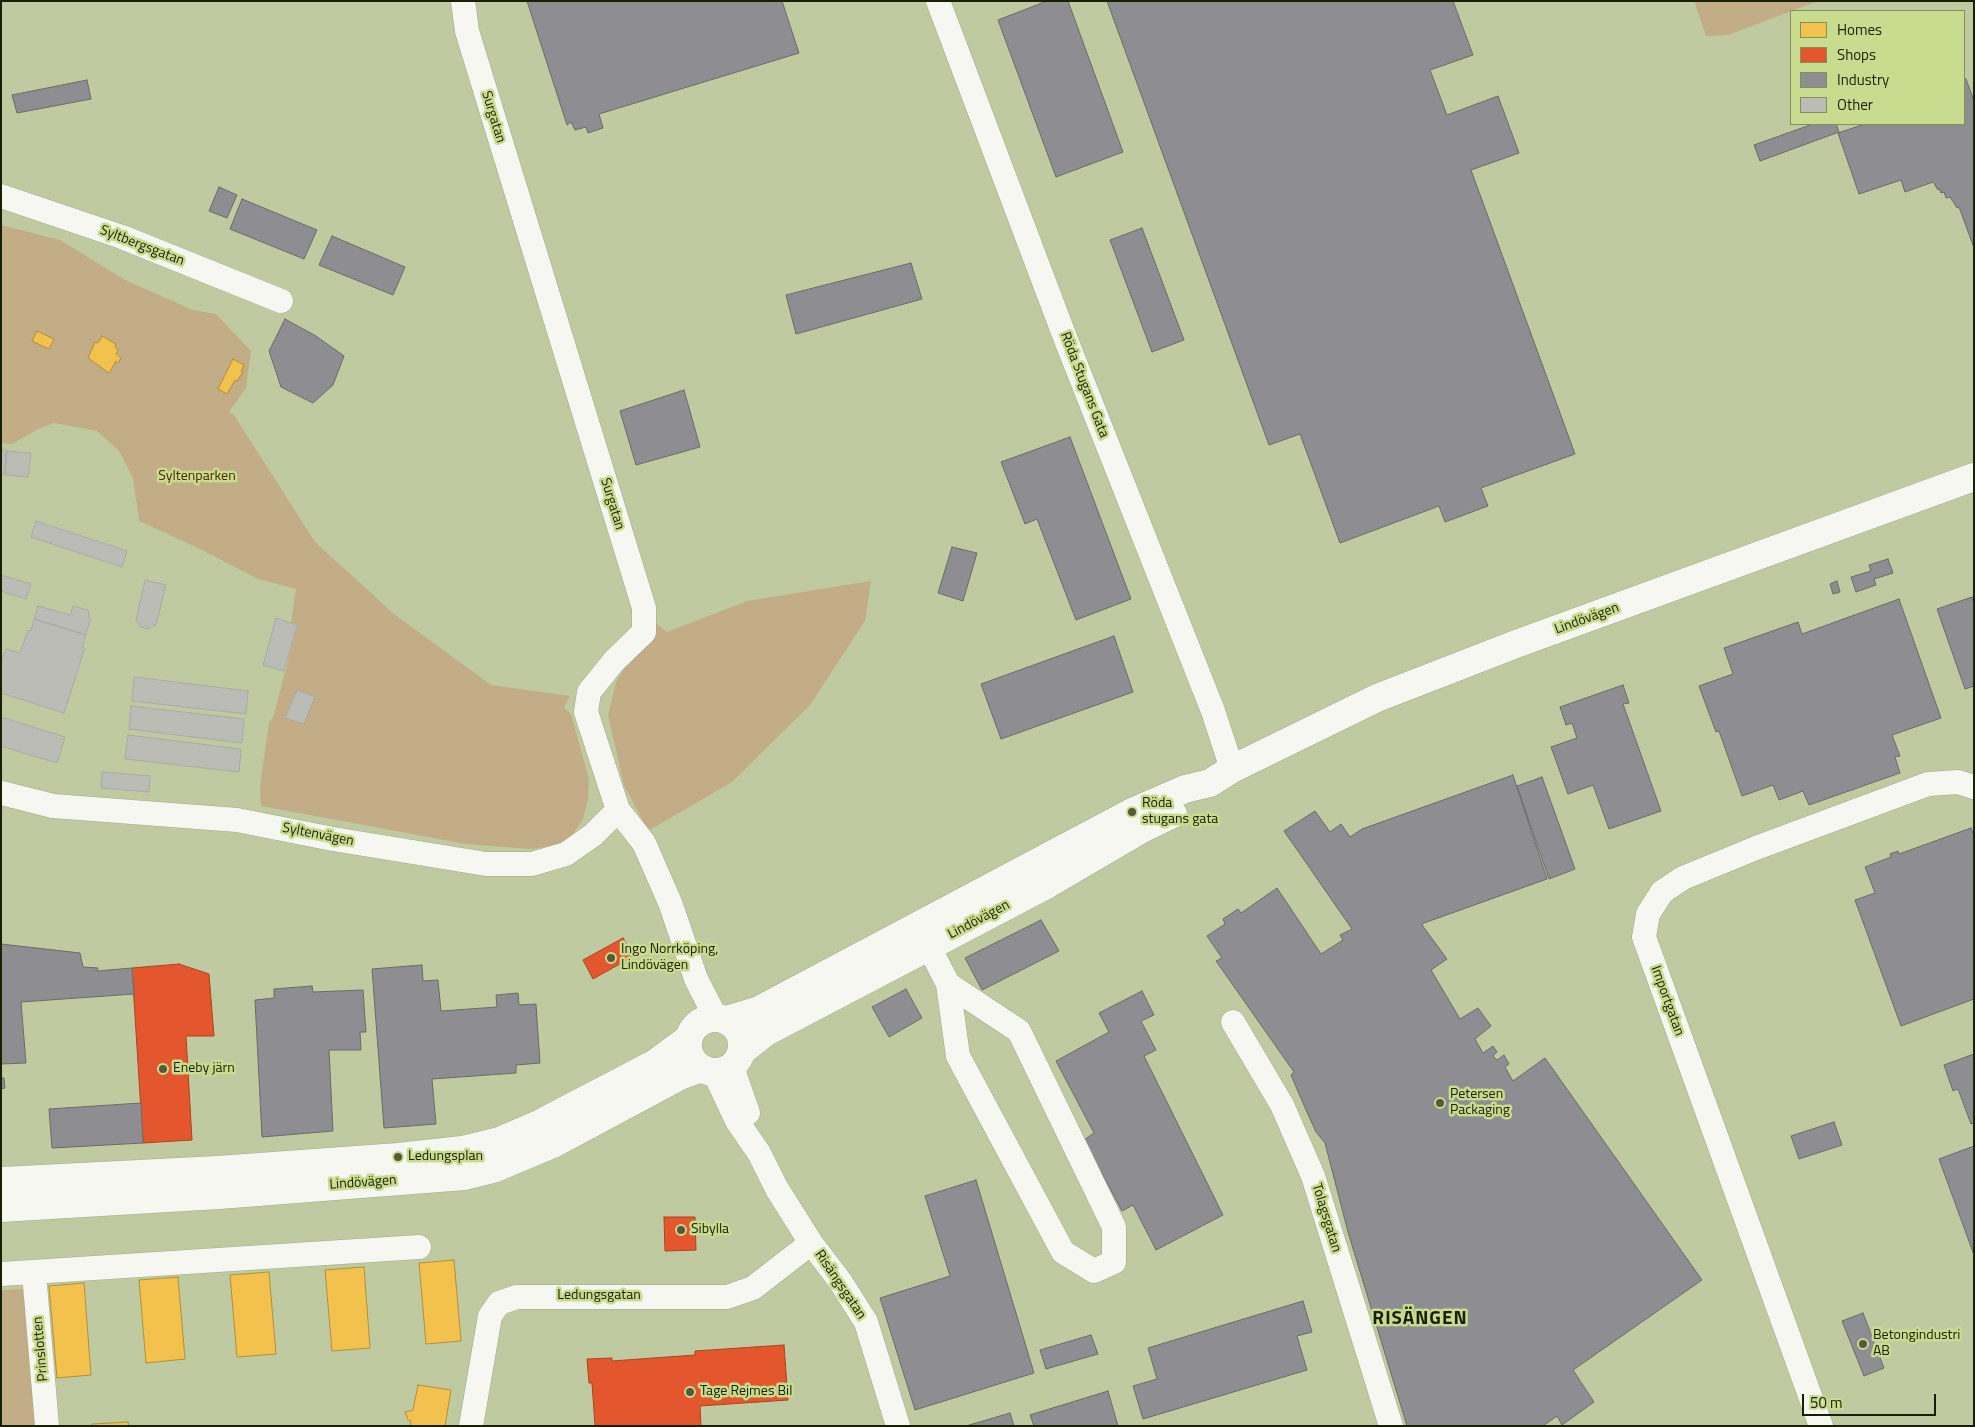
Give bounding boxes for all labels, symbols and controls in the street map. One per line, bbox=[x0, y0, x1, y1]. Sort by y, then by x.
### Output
legend bbox=[1790, 10, 1965, 125]
text: Homes bbox=[1837, 18, 1882, 41]
text: Shops bbox=[1837, 43, 1876, 66]
text: Industry bbox=[1837, 68, 1889, 91]
street label: Surgatan bbox=[477, 89, 509, 145]
text: Other bbox=[1837, 93, 1873, 116]
street label: Syltbergsgatan bbox=[98, 222, 186, 270]
street label: Röda Stugans Gata bbox=[1056, 330, 1112, 440]
park label: Syltenparken bbox=[158, 469, 236, 485]
street label: Surgatan bbox=[596, 476, 628, 532]
street label: Lindövägen bbox=[1552, 600, 1622, 638]
place label: Röda stugans gata bbox=[1142, 796, 1218, 829]
marker: Röda stugans gata bbox=[1126, 806, 1138, 818]
street label: Syltenvägen bbox=[281, 820, 355, 850]
street label: Lindövägen bbox=[945, 897, 1013, 943]
place label: Ingo Norrköping, Lindövägen bbox=[621, 942, 718, 974]
marker: Ingo Norrköping, Lindövägen bbox=[605, 952, 617, 964]
street label: Importgatan bbox=[1647, 964, 1687, 1038]
place label: Eneby järn bbox=[173, 1061, 235, 1077]
marker: Eneby järn bbox=[157, 1063, 169, 1075]
place label: Petersen Packaging bbox=[1450, 1087, 1510, 1120]
marker: Petersen Packaging bbox=[1434, 1097, 1446, 1109]
place label: Ledungsplan bbox=[408, 1149, 483, 1165]
marker: Ledungsplan bbox=[392, 1151, 404, 1163]
street label: Lindövägen bbox=[329, 1172, 397, 1194]
street label: Tolagsgatan bbox=[1308, 1182, 1344, 1254]
place label: Sibylla bbox=[691, 1222, 729, 1238]
marker: Sibylla bbox=[675, 1224, 687, 1236]
street label: Risängsgatan bbox=[811, 1247, 869, 1323]
street label: Ledungsgatan bbox=[557, 1288, 641, 1304]
district label: RISÄNGEN bbox=[1371, 1308, 1469, 1330]
street label: Prinslotten bbox=[30, 1316, 52, 1382]
place label: Betongindustri AB bbox=[1873, 1328, 1960, 1360]
marker: Betongindustri AB bbox=[1857, 1338, 1869, 1350]
place label: Tage Rejmes Bil bbox=[700, 1384, 792, 1400]
scale bar bbox=[1805, 1384, 1939, 1416]
marker: Tage Rejmes Bil bbox=[684, 1386, 696, 1398]
text: 50 m bbox=[1810, 1391, 1843, 1414]

